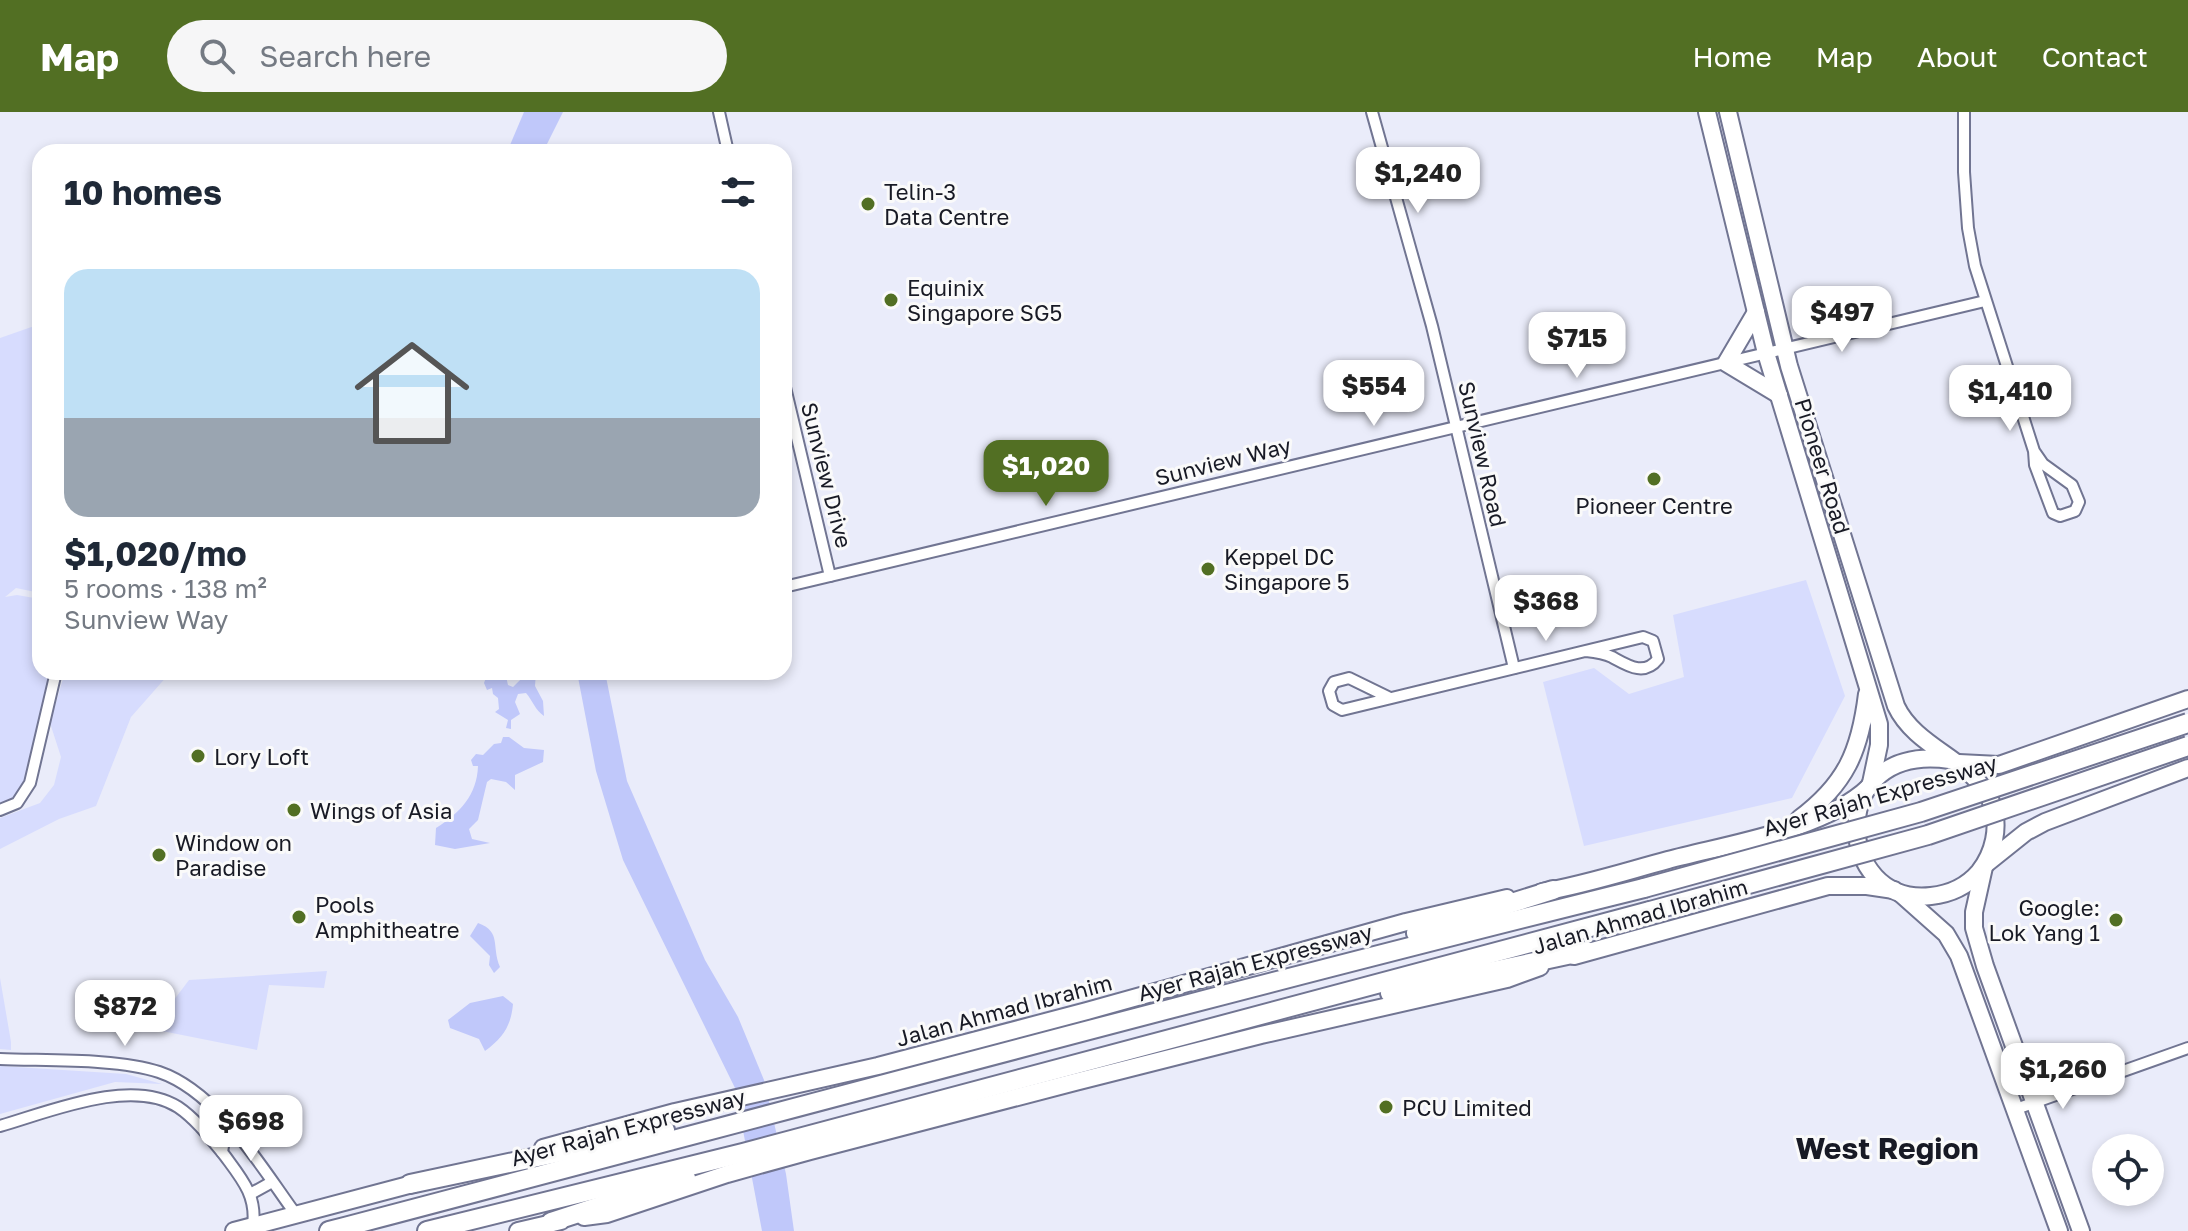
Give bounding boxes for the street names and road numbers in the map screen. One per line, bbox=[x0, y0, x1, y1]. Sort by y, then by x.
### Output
street label: Sunview Road bbox=[1453, 379, 1513, 529]
street label: Pioneer Road bbox=[1790, 395, 1856, 537]
street label: Sunview Drive bbox=[796, 399, 858, 551]
street label: Sunview Way bbox=[1152, 431, 1294, 491]
street label: Ayer Rajah Expressway bbox=[1760, 749, 2000, 841]
street label: Jalan Ahmad Ibrahim bbox=[1529, 872, 1751, 960]
street label: Ayer Rajah Expressway bbox=[1135, 918, 1375, 1006]
street label: Jalan Ahmad Ibrahim bbox=[893, 968, 1115, 1052]
street label: Ayer Rajah Expressway bbox=[508, 1083, 748, 1171]

